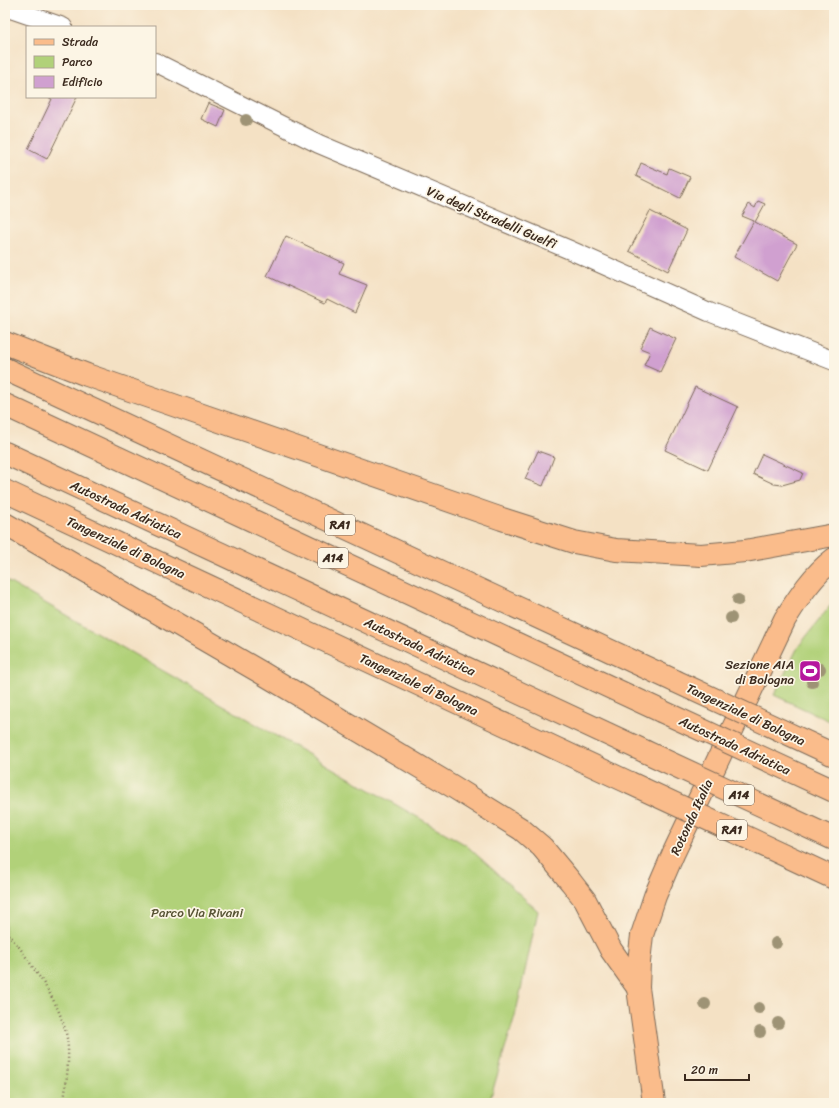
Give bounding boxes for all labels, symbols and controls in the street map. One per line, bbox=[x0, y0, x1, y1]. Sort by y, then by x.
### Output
legend bbox=[26, 26, 156, 98]
text: Strada bbox=[62, 31, 99, 53]
text: Parco bbox=[62, 51, 92, 73]
text: Edificio bbox=[62, 71, 102, 93]
street label: Via degli Stradelli Guelfi bbox=[423, 180, 561, 255]
street label: Autostrada Adriatica bbox=[65, 473, 186, 546]
street label: Tangenziale di Bologna bbox=[62, 510, 190, 585]
road number: RA1 bbox=[325, 515, 355, 535]
road number: A14 bbox=[318, 548, 348, 568]
street label: Autostrada Adriatica bbox=[359, 610, 480, 683]
street label: Tangenziale di Bologna bbox=[355, 647, 483, 722]
place label: Sezione AIA di Bologna bbox=[725, 653, 794, 691]
sports icon: Sezione AIA di Bologna bbox=[797, 658, 823, 684]
street label: Tangenziale di Bologna bbox=[682, 677, 810, 752]
street label: Autostrada Adriatica bbox=[674, 709, 795, 782]
street label: Rotonda Italia bbox=[664, 775, 719, 859]
road number: A14 bbox=[724, 785, 754, 805]
road number: RA1 bbox=[717, 820, 747, 840]
park label: Parco Via Rivani bbox=[151, 901, 243, 924]
scale bar bbox=[685, 1056, 749, 1082]
text: 20 m bbox=[691, 1059, 718, 1081]

